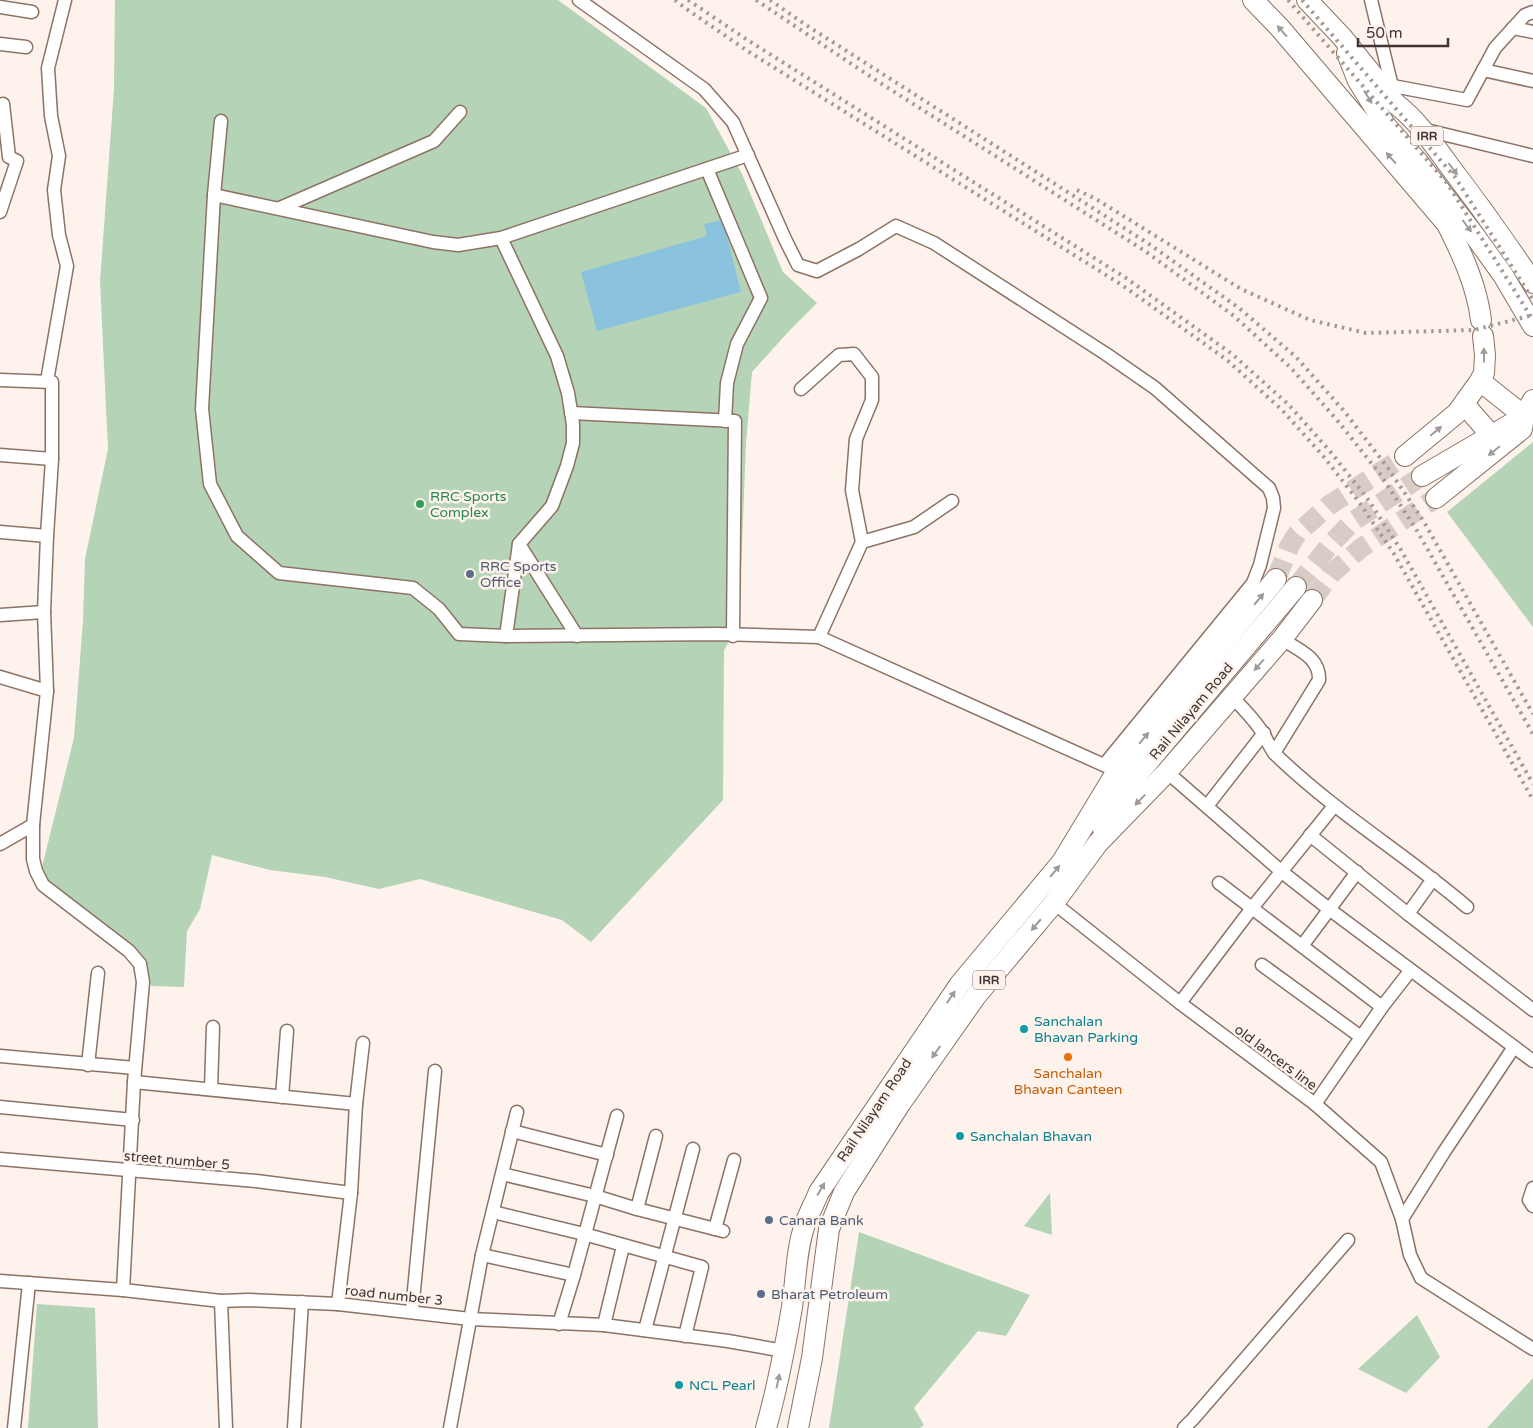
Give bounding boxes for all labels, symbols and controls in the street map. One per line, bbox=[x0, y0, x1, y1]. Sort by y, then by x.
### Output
scale bar bbox=[1358, 15, 1448, 47]
text: 50 m bbox=[1366, 24, 1403, 42]
one-way arrow bbox=[1277, 25, 1288, 38]
one-way arrow bbox=[1364, 91, 1373, 104]
road number: IRR bbox=[1411, 126, 1443, 146]
one-way arrow bbox=[1385, 153, 1397, 165]
one-way arrow bbox=[1447, 162, 1458, 175]
one-way arrow bbox=[1462, 219, 1473, 232]
one-way arrow bbox=[1480, 347, 1488, 363]
one-way arrow bbox=[1429, 425, 1442, 436]
one-way arrow bbox=[1488, 446, 1501, 457]
place label: RRC Sports Complex bbox=[430, 488, 507, 521]
marker: RRC Sports Complex bbox=[414, 498, 426, 510]
place label: RRC Sports Office bbox=[480, 558, 557, 591]
marker: RRC Sports Office bbox=[464, 568, 476, 580]
one-way arrow bbox=[1253, 593, 1264, 605]
street label: Rail Nilayam Road bbox=[1146, 659, 1237, 763]
one-way arrow bbox=[1254, 659, 1265, 672]
one-way arrow bbox=[1139, 731, 1150, 744]
one-way arrow bbox=[1134, 794, 1146, 806]
one-way arrow bbox=[1049, 865, 1060, 878]
one-way arrow bbox=[1030, 918, 1042, 930]
road number: IRR bbox=[973, 970, 1005, 990]
one-way arrow bbox=[947, 990, 956, 1003]
place label: Sanchalan Bhavan Parking bbox=[1034, 1013, 1138, 1046]
street label: old lancers line bbox=[1231, 1021, 1320, 1094]
marker: Sanchalan Bhavan Parking bbox=[1018, 1023, 1030, 1035]
one-way arrow bbox=[931, 1045, 941, 1059]
marker: Sanchalan Bhavan Canteen bbox=[1062, 1051, 1074, 1063]
street label: Rail Nilayam Road bbox=[833, 1055, 915, 1165]
place label: Sanchalan Bhavan Canteen bbox=[1014, 1065, 1122, 1098]
place label: Sanchalan Bhavan bbox=[970, 1128, 1092, 1145]
marker: Sanchalan Bhavan bbox=[954, 1130, 966, 1142]
street label: street number 5 bbox=[123, 1147, 231, 1174]
one-way arrow bbox=[817, 1183, 826, 1196]
place label: Canara Bank bbox=[779, 1212, 864, 1229]
marker: Canara Bank bbox=[763, 1214, 775, 1226]
street label: road number 3 bbox=[344, 1282, 444, 1309]
place label: Bharat Petroleum bbox=[771, 1286, 888, 1303]
marker: Bharat Petroleum bbox=[755, 1288, 767, 1300]
one-way arrow bbox=[774, 1372, 782, 1388]
place label: NCL Pearl bbox=[689, 1377, 756, 1394]
marker: NCL Pearl bbox=[673, 1379, 685, 1391]

